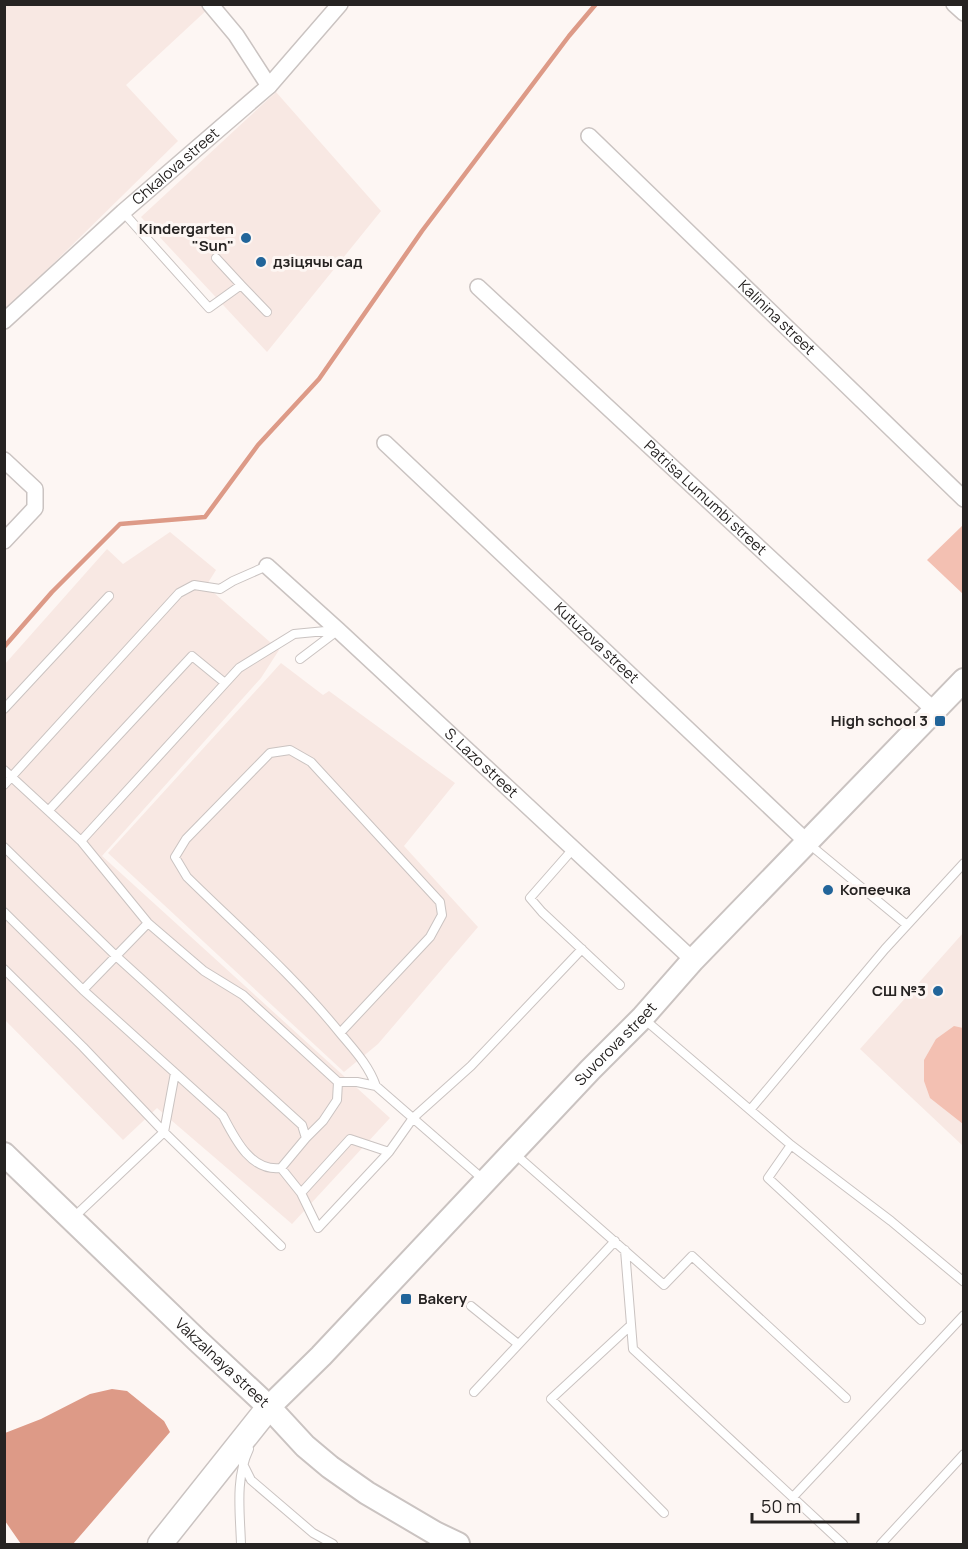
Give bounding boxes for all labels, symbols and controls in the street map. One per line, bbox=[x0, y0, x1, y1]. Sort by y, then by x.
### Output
street label: Chkalova street bbox=[127, 123, 223, 210]
place label: Kindergarten "Sun" bbox=[139, 218, 234, 256]
marker: Kindergarten "Sun" bbox=[239, 231, 253, 245]
place label: дзіцячы сад bbox=[273, 251, 363, 272]
marker: дзіцячы сад bbox=[254, 255, 268, 269]
street label: Kalinina street bbox=[734, 275, 820, 359]
street label: Patrisa Lumumbi street bbox=[640, 435, 772, 560]
street label: Kutuzova street bbox=[550, 597, 644, 688]
place label: High school 3 bbox=[831, 710, 928, 731]
marker: High school 3 bbox=[933, 714, 947, 728]
street label: S. Lazo street bbox=[440, 723, 523, 802]
place label: Копеечка bbox=[840, 879, 911, 900]
marker: Копеечка bbox=[821, 883, 835, 897]
place label: СШ №3 bbox=[872, 980, 926, 1001]
marker: СШ №3 bbox=[931, 984, 945, 998]
street label: Suvorova street bbox=[570, 997, 661, 1090]
place label: Bakery bbox=[418, 1288, 468, 1309]
marker: Bakery bbox=[399, 1292, 413, 1306]
street label: Vakzalnaya street bbox=[171, 1313, 274, 1412]
scale bar bbox=[752, 1486, 858, 1524]
text: 50 m bbox=[761, 1494, 801, 1518]

